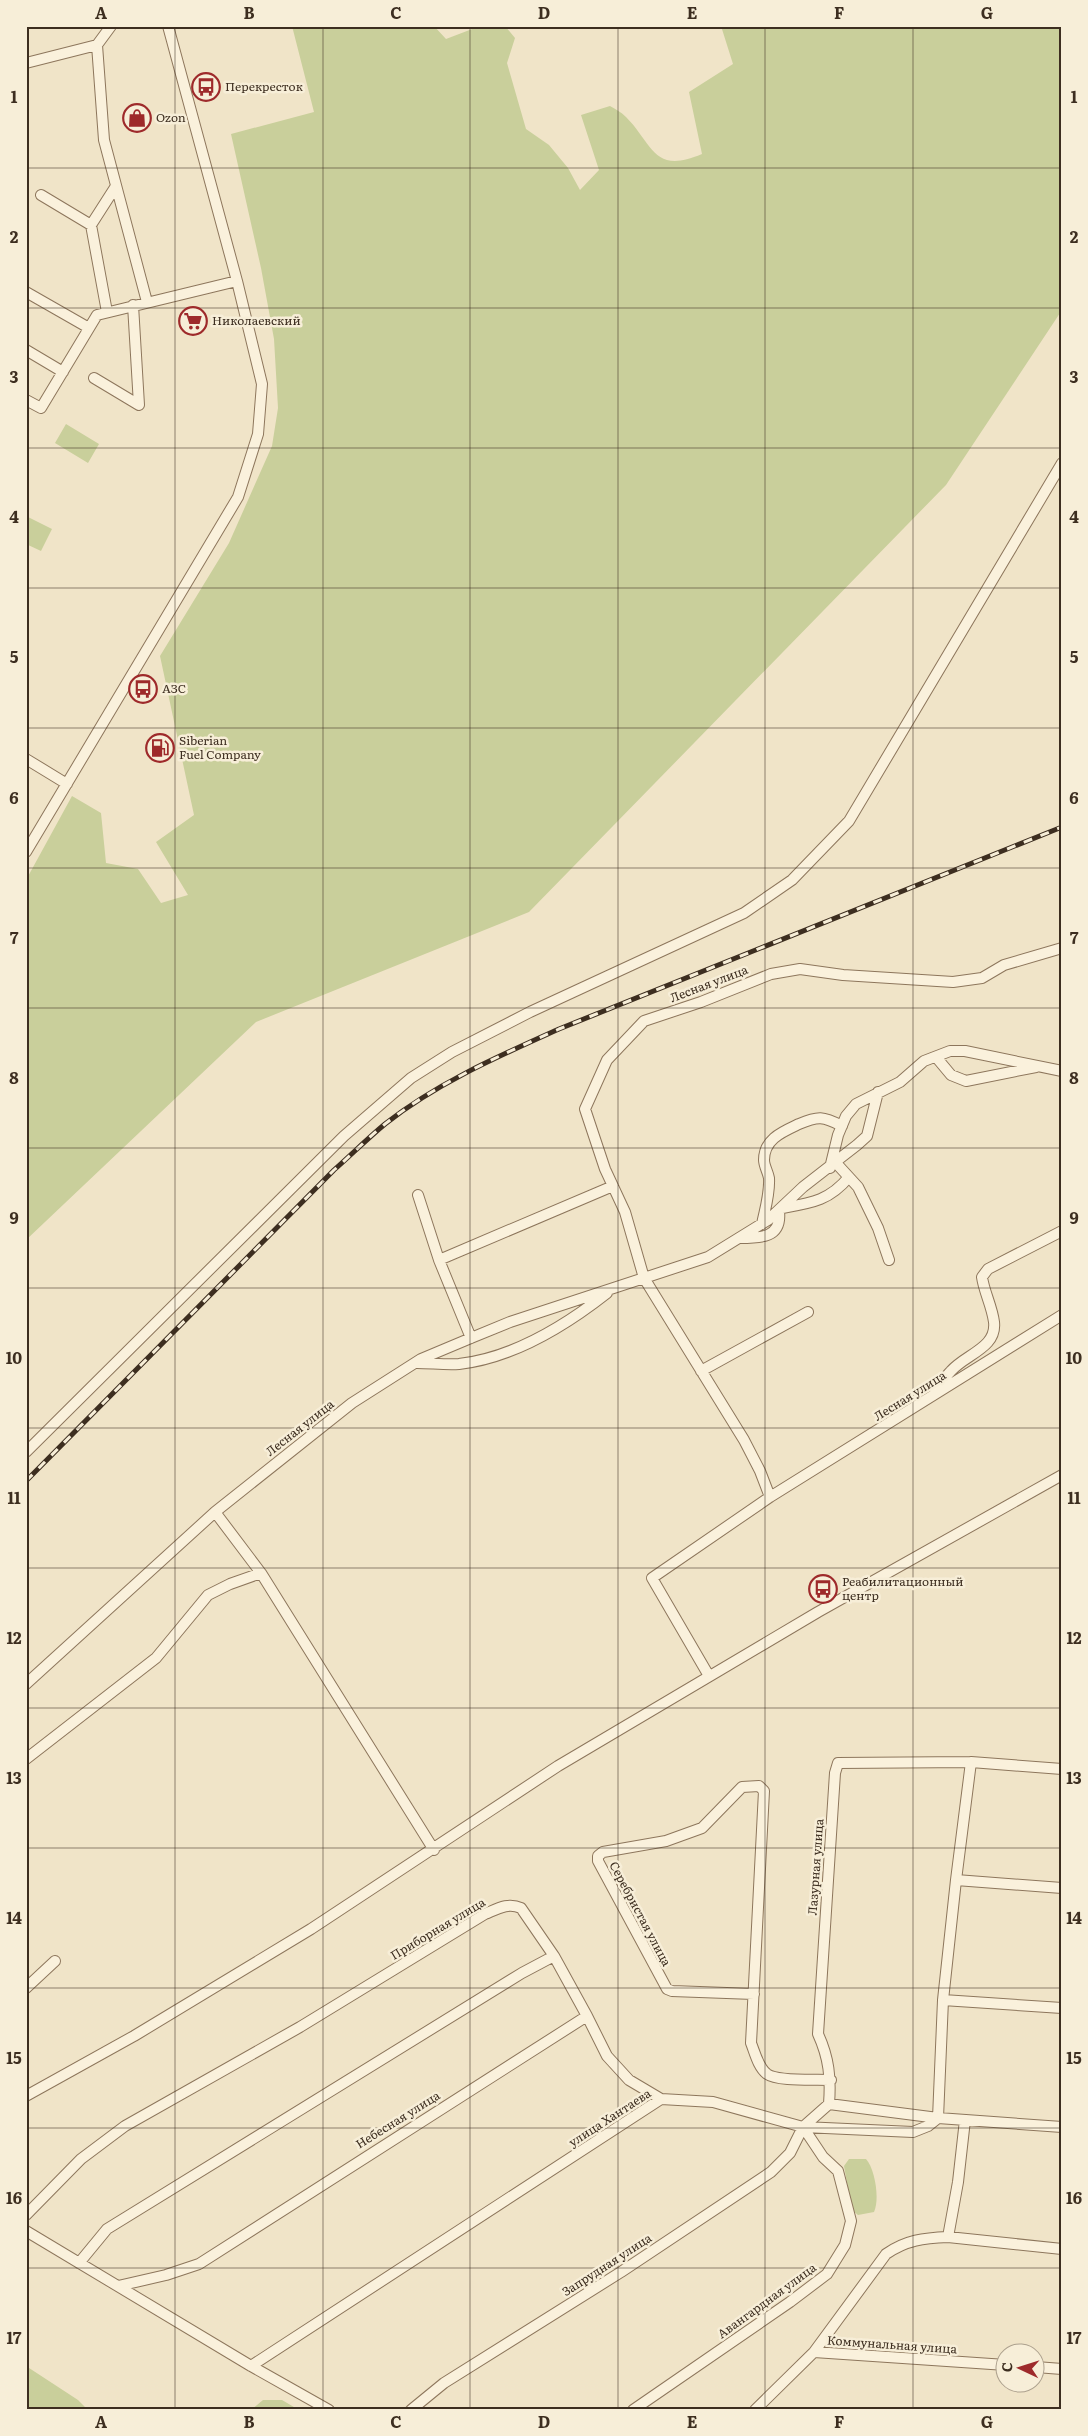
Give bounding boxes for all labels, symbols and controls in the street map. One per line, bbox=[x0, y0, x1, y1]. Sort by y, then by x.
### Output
text: A bbox=[95, 0, 107, 24]
text: B bbox=[243, 0, 255, 24]
text: C bbox=[390, 0, 402, 24]
text: D bbox=[538, 0, 550, 24]
text: E bbox=[687, 0, 698, 24]
text: F bbox=[834, 0, 844, 24]
text: G bbox=[981, 0, 993, 24]
bus stop icon: Перекресток bbox=[191, 72, 221, 102]
place label: Перекресток bbox=[225, 77, 303, 95]
text: 1 bbox=[11, 84, 18, 108]
text: 1 bbox=[1071, 84, 1078, 108]
shop icon: Ozon bbox=[122, 103, 152, 133]
place label: Ozon bbox=[156, 108, 186, 126]
text: 2 bbox=[10, 224, 19, 248]
text: 2 bbox=[1070, 224, 1079, 248]
supermarket icon: Николаевский bbox=[178, 306, 208, 336]
place label: Николаевский bbox=[212, 311, 301, 329]
text: 3 bbox=[10, 364, 19, 388]
text: 3 bbox=[1070, 364, 1079, 388]
text: 4 bbox=[9, 504, 19, 528]
text: 4 bbox=[1069, 504, 1079, 528]
text: 5 bbox=[10, 644, 19, 668]
text: 5 bbox=[1070, 644, 1079, 668]
bus stop icon: АЗС bbox=[128, 674, 158, 704]
place label: АЗС bbox=[162, 679, 186, 697]
place label: Siberian Fuel Company bbox=[179, 731, 261, 763]
fuel station icon: Siberian Fuel Company bbox=[145, 733, 175, 763]
text: 6 bbox=[9, 785, 19, 809]
text: 6 bbox=[1069, 785, 1079, 809]
text: 7 bbox=[10, 925, 19, 949]
text: 7 bbox=[1070, 925, 1079, 949]
street label: Лесная улица bbox=[667, 960, 751, 1006]
text: 8 bbox=[9, 1065, 19, 1089]
text: 8 bbox=[1069, 1065, 1079, 1089]
text: 9 bbox=[9, 1205, 19, 1229]
text: 9 bbox=[1069, 1205, 1079, 1229]
text: 10 bbox=[6, 1345, 22, 1369]
text: 10 bbox=[1066, 1345, 1082, 1369]
street label: Лесная улица bbox=[870, 1365, 950, 1425]
street label: Лесная улица bbox=[261, 1394, 338, 1460]
text: 11 bbox=[7, 1485, 21, 1509]
text: 11 bbox=[1067, 1485, 1081, 1509]
place label: Реабилитационный центр bbox=[842, 1572, 964, 1604]
bus stop icon: Реабилитационный центр bbox=[808, 1574, 838, 1604]
text: 12 bbox=[6, 1625, 22, 1649]
text: 12 bbox=[1066, 1625, 1082, 1649]
text: 13 bbox=[6, 1765, 22, 1789]
text: 13 bbox=[1066, 1765, 1082, 1789]
street label: Лазурная улица bbox=[803, 1818, 827, 1916]
street label: Серебристая улица bbox=[606, 1858, 676, 1970]
street label: Приборная улица bbox=[387, 1892, 489, 1964]
text: 14 bbox=[6, 1905, 22, 1929]
text: 14 bbox=[1066, 1905, 1082, 1929]
text: 15 bbox=[6, 2045, 22, 2069]
text: 15 bbox=[1066, 2045, 1082, 2069]
street label: улица Хантаева bbox=[565, 2083, 655, 2151]
street label: Небесная улица bbox=[352, 2086, 444, 2152]
text: 16 bbox=[6, 2185, 22, 2209]
text: 16 bbox=[1066, 2185, 1082, 2209]
street label: Запрудная улица bbox=[558, 2228, 655, 2300]
street label: Авангардная улица bbox=[713, 2258, 820, 2342]
text: 17 bbox=[7, 2325, 22, 2349]
text: 17 bbox=[1067, 2325, 1082, 2349]
street label: Коммунальная улица bbox=[827, 2330, 958, 2358]
north arrow bbox=[996, 2344, 1046, 2394]
text: С bbox=[996, 2361, 1016, 2373]
text: A bbox=[95, 2409, 107, 2433]
text: B bbox=[243, 2409, 255, 2433]
text: C bbox=[390, 2409, 402, 2433]
text: D bbox=[538, 2409, 550, 2433]
text: E bbox=[687, 2409, 698, 2433]
text: F bbox=[834, 2409, 844, 2433]
text: G bbox=[981, 2409, 993, 2433]

